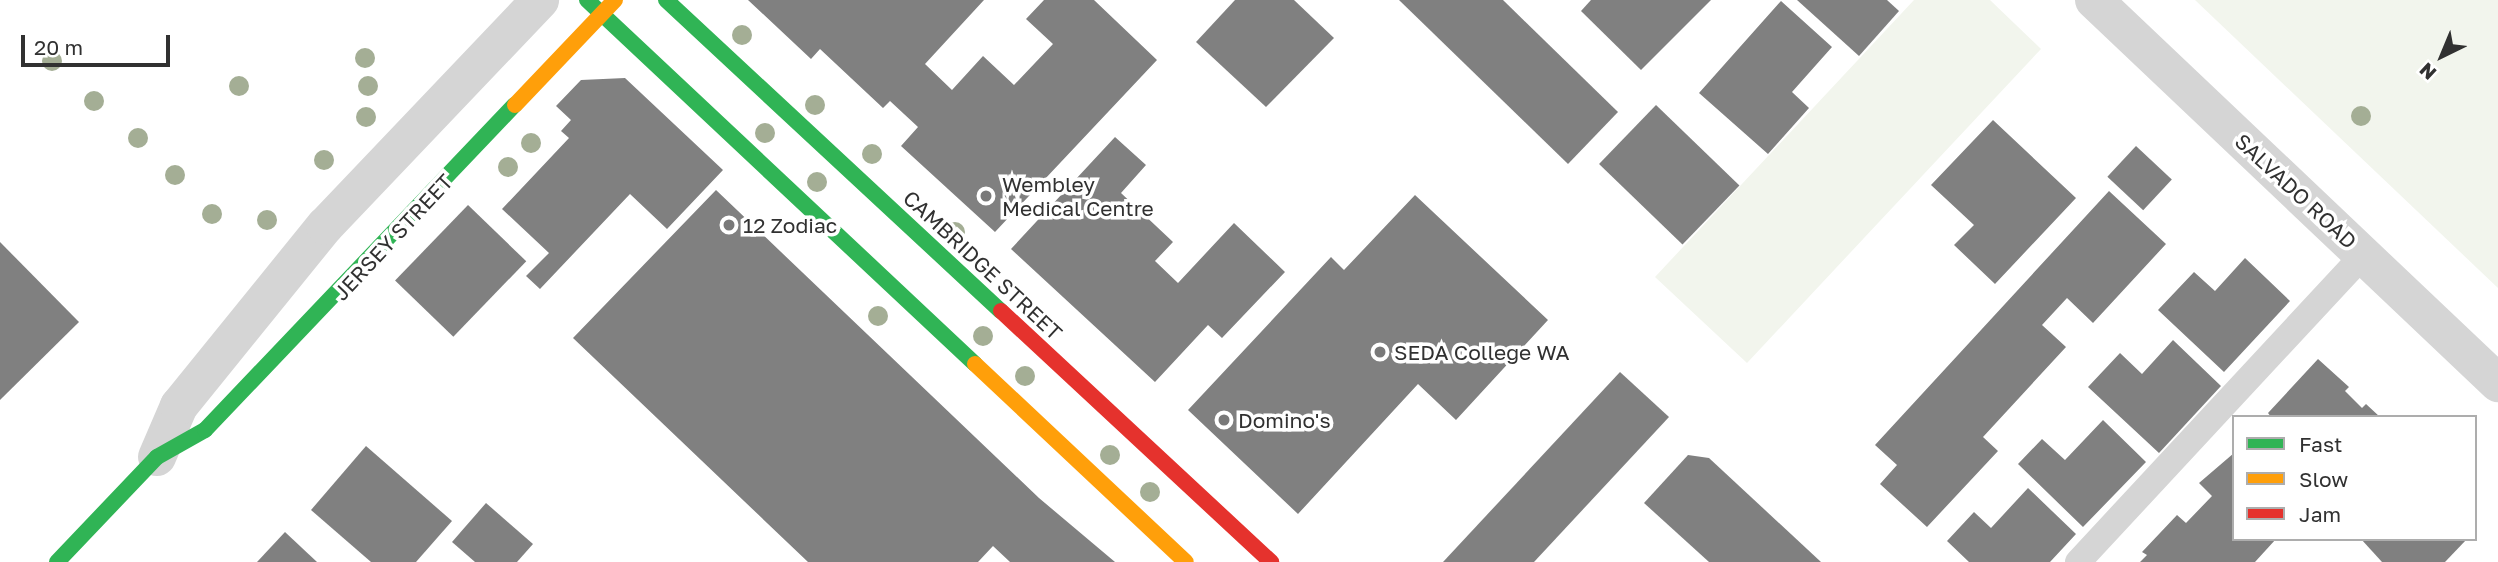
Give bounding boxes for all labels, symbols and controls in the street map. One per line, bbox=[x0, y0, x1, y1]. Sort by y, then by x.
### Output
scale bar bbox=[24, 21, 173, 65]
north arrow bbox=[2407, 21, 2477, 91]
text: 20 m bbox=[34, 34, 83, 60]
text: N bbox=[2414, 58, 2440, 85]
street label: SALVADO ROAD bbox=[2230, 128, 2362, 254]
street label: JERSEY STREET bbox=[328, 169, 458, 305]
place label: Wembley Medical Centre bbox=[1002, 171, 1154, 221]
street label: CAMBRIDGE STREET bbox=[898, 185, 1068, 345]
marker: Wembley Medical Centre bbox=[976, 186, 996, 206]
place label: 12 Zodiac bbox=[743, 212, 837, 238]
marker: 12 Zodiac bbox=[721, 217, 737, 233]
place label: SEDA College WA bbox=[1394, 339, 1569, 365]
marker: SEDA College WA bbox=[1372, 344, 1388, 360]
place label: Domino's bbox=[1238, 407, 1331, 433]
marker: Domino's bbox=[1216, 412, 1232, 428]
legend bbox=[2232, 415, 2477, 541]
text: Fast bbox=[2299, 431, 2342, 457]
text: Slow bbox=[2299, 466, 2348, 492]
text: Jam bbox=[2299, 501, 2341, 527]

